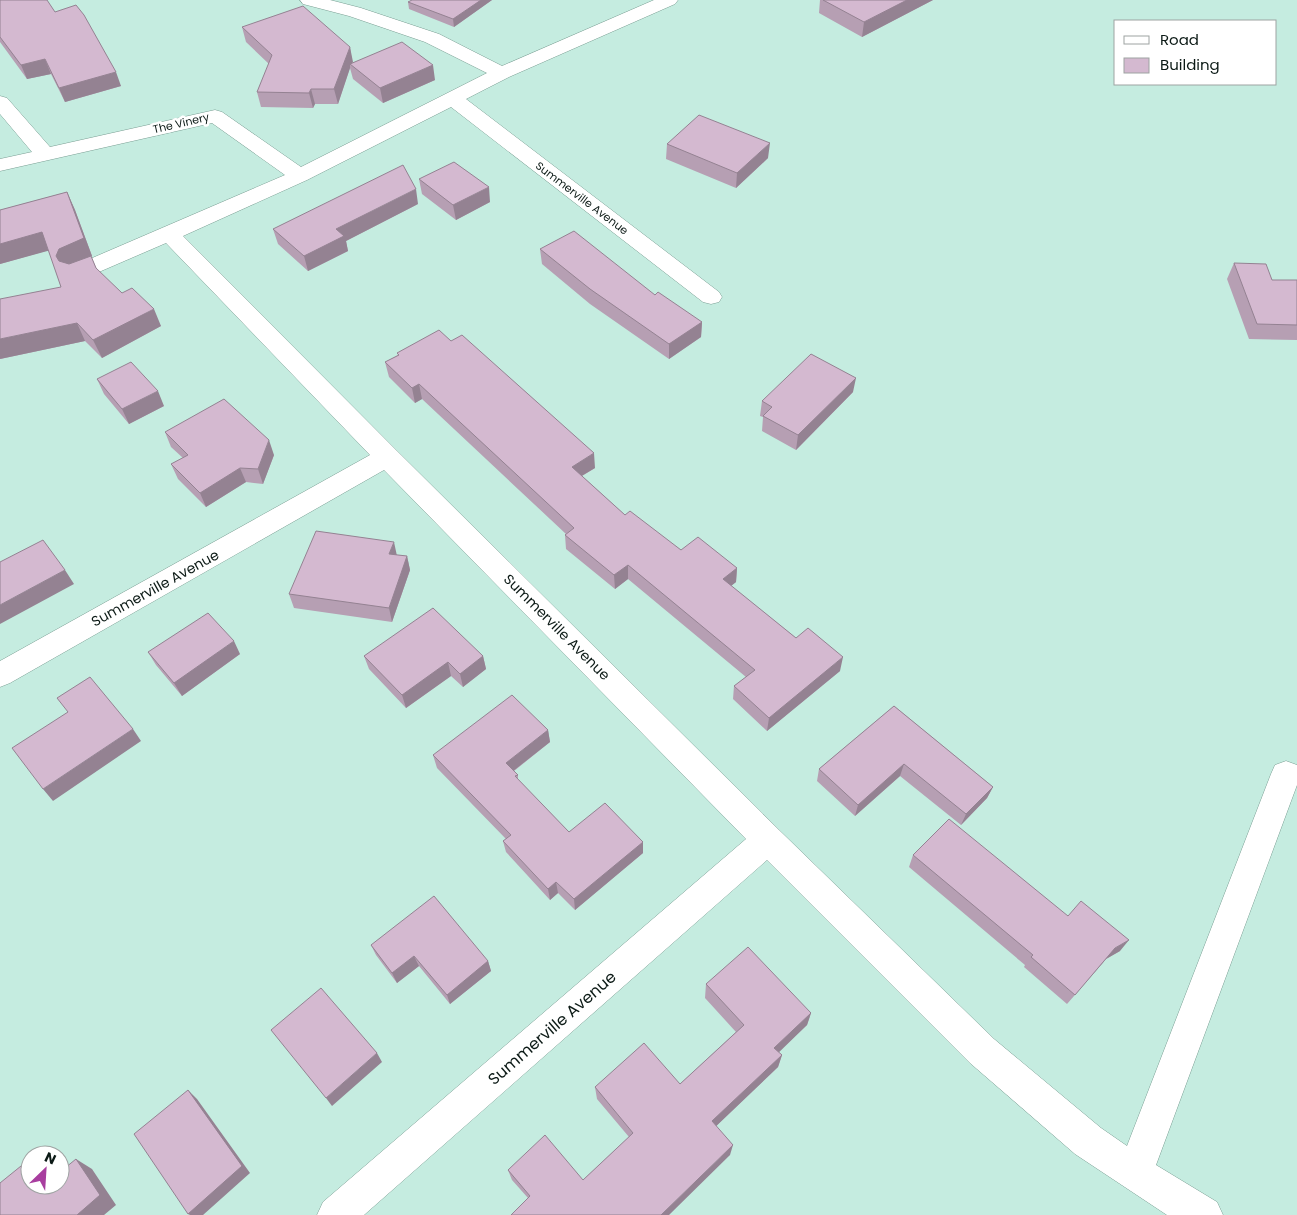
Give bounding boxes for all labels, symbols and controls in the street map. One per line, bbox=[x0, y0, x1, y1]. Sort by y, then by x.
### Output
legend bbox=[1114, 20, 1277, 85]
text: Road bbox=[1160, 29, 1199, 50]
text: Building bbox=[1160, 54, 1220, 75]
street label: The Vinery bbox=[151, 109, 211, 137]
street label: Summerville Avenue bbox=[532, 158, 632, 238]
street label: Summerville Avenue bbox=[88, 544, 223, 631]
street label: Summerville Avenue bbox=[499, 569, 615, 685]
street label: Summerville Avenue bbox=[483, 966, 621, 1090]
north arrow bbox=[20, 1145, 70, 1195]
text: N bbox=[41, 1147, 59, 1170]

